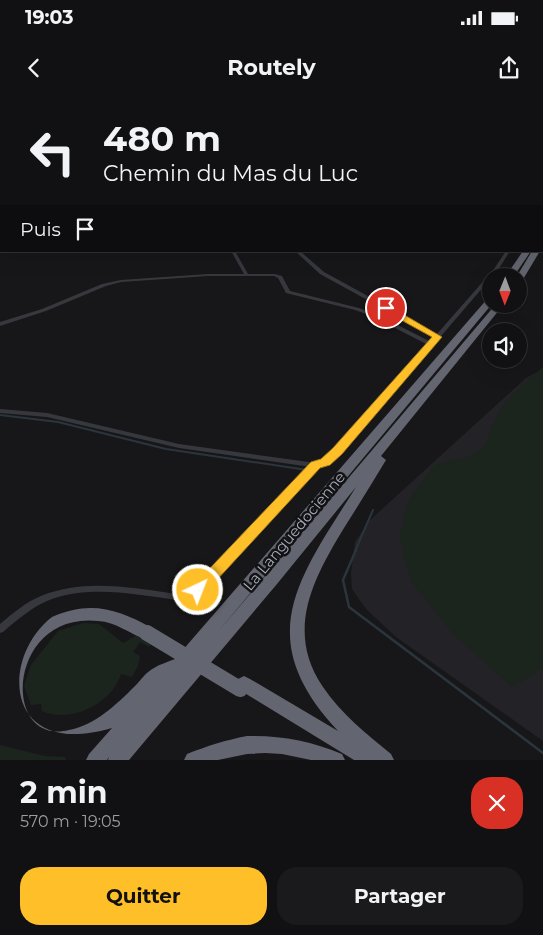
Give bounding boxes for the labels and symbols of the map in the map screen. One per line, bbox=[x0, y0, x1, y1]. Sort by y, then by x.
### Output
north arrow bbox=[482, 268, 528, 312]
pin bbox=[365, 287, 407, 329]
street label: La Languedocienne bbox=[239, 468, 349, 594]
position arrow bbox=[171, 563, 223, 615]

